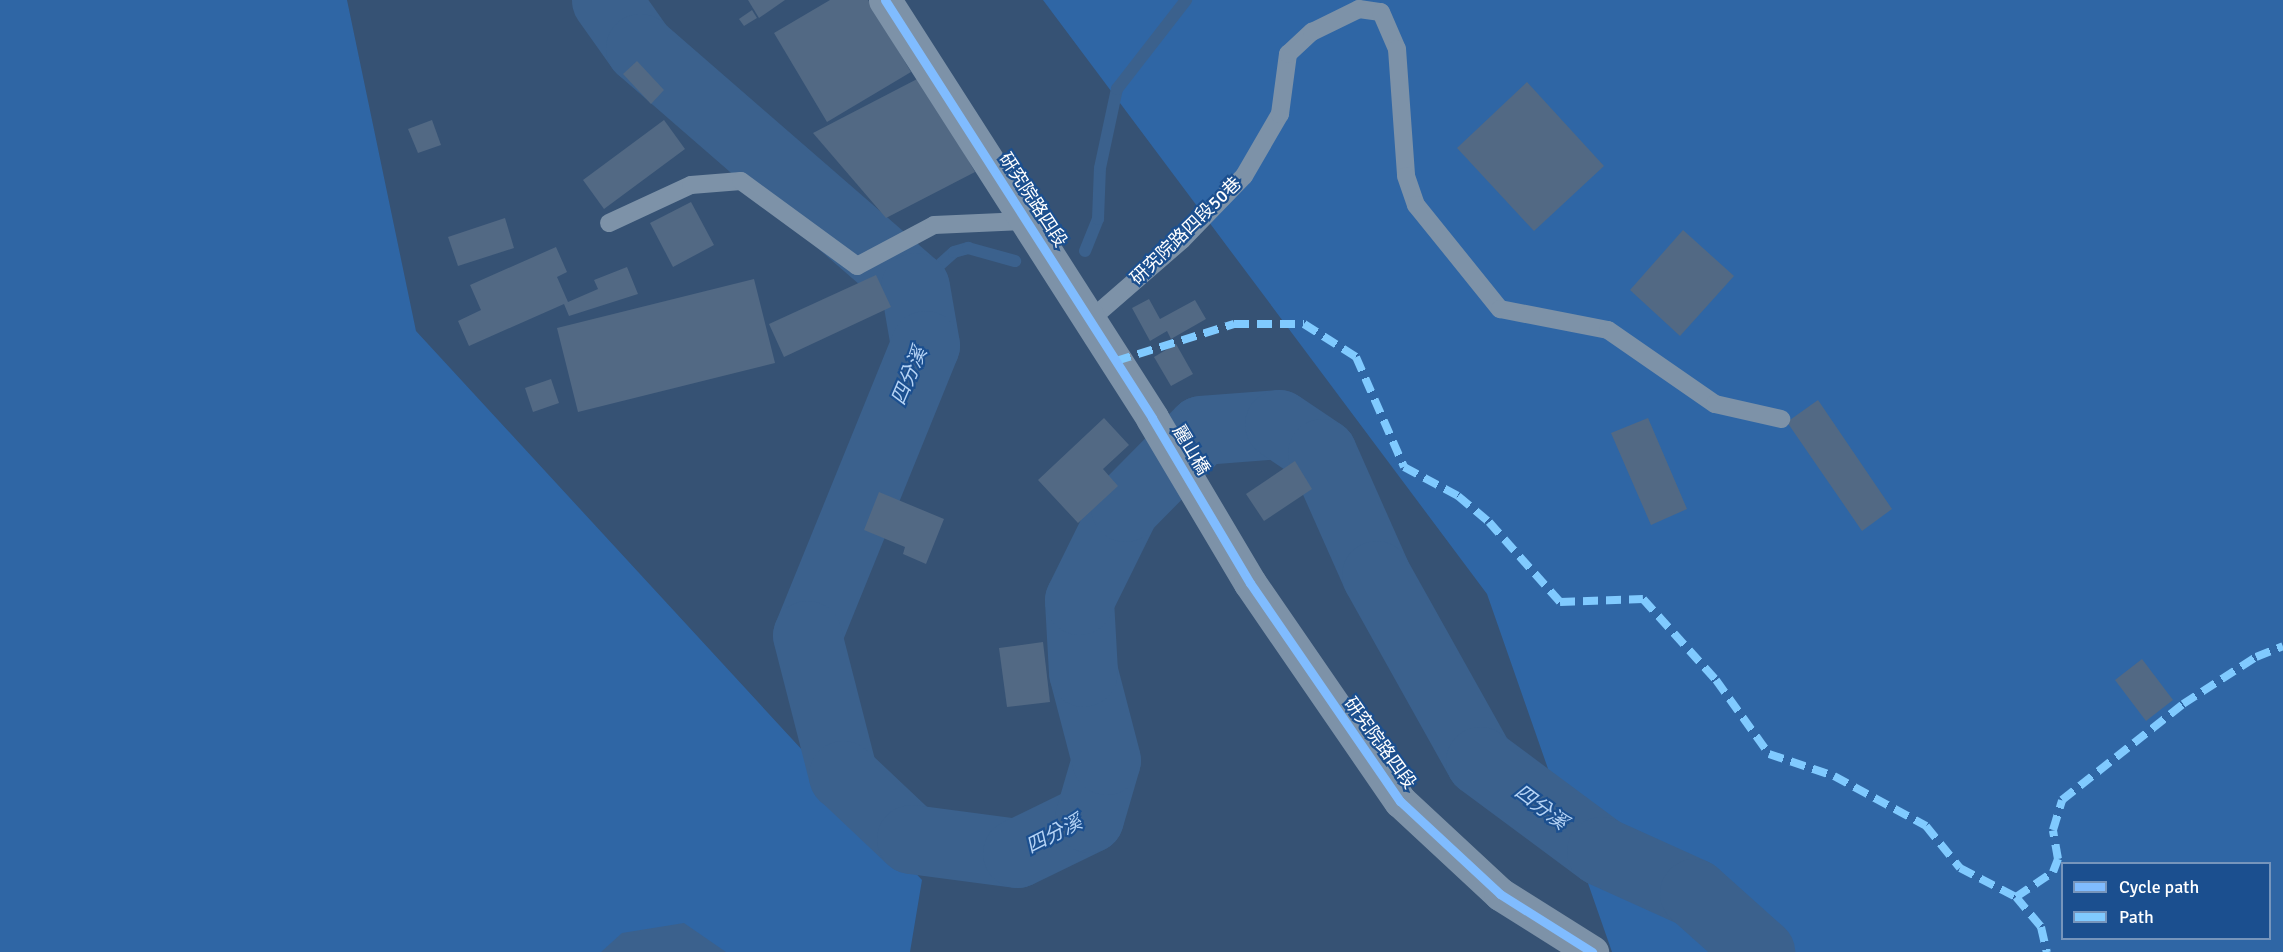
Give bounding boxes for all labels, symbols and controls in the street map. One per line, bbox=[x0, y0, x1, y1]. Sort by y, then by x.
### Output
street label: 研究院路四段 bbox=[995, 149, 1071, 251]
street label: 研究院路四段50巷 bbox=[1126, 173, 1246, 289]
water label: 四分溪 bbox=[886, 344, 932, 408]
street label: 麗山橋 bbox=[1168, 421, 1214, 479]
street label: 研究院路四段 bbox=[1340, 693, 1420, 793]
water label: 四分溪 bbox=[1510, 779, 1572, 835]
water label: 四分溪 bbox=[1022, 810, 1086, 858]
legend bbox=[2061, 862, 2271, 940]
text: Cycle path bbox=[2119, 876, 2199, 898]
text: Path bbox=[2119, 906, 2154, 928]

